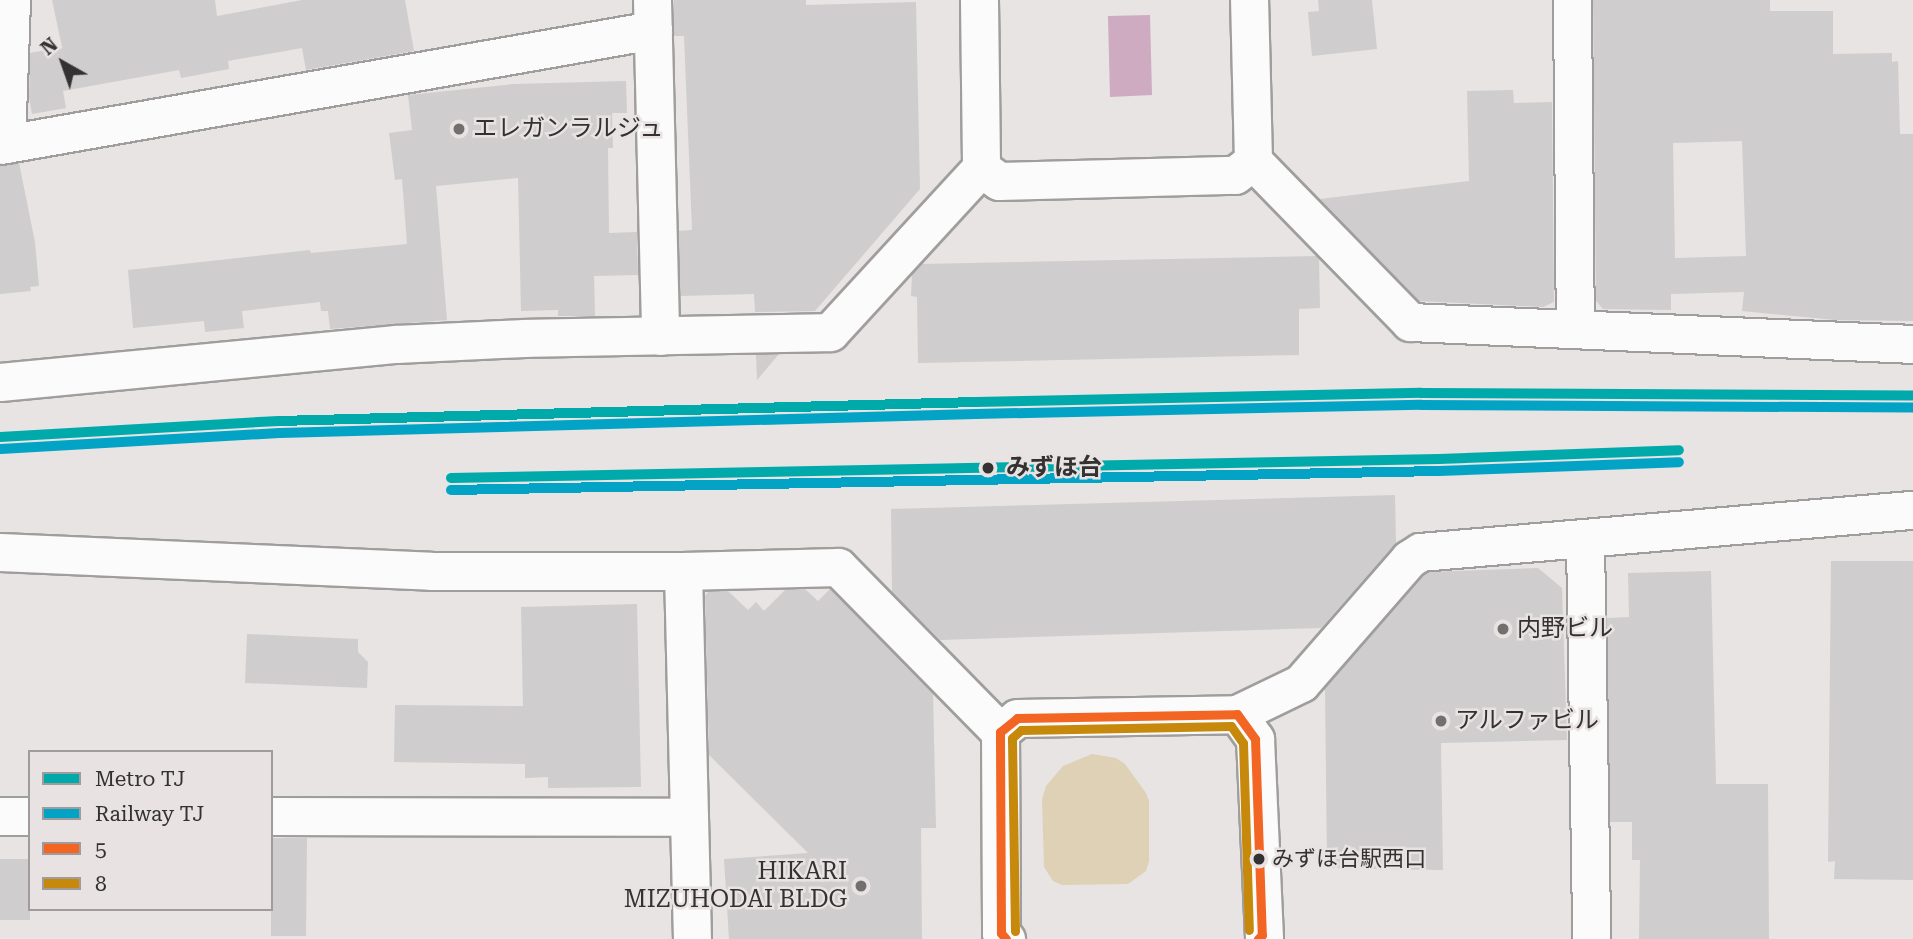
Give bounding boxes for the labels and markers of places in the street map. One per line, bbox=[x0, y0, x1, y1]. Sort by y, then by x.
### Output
place label: エレガンラルジュ bbox=[473, 115, 665, 143]
marker: エレガンラルジュ bbox=[451, 121, 467, 137]
place label: みずほ台 bbox=[1006, 454, 1102, 482]
marker: みずほ台 bbox=[977, 457, 999, 479]
place label: 内野ビル bbox=[1517, 615, 1613, 643]
marker: 内野ビル bbox=[1495, 621, 1511, 637]
place label: アルファビル bbox=[1455, 707, 1599, 735]
marker: アルファビル bbox=[1433, 713, 1449, 729]
place label: みずほ台駅西口 bbox=[1272, 846, 1426, 872]
marker: みずほ台駅西口 bbox=[1252, 852, 1266, 866]
place label: HIKARI MIZUHODAI BLDG bbox=[624, 858, 847, 914]
marker: HIKARI MIZUHODAI BLDG bbox=[853, 878, 869, 894]

